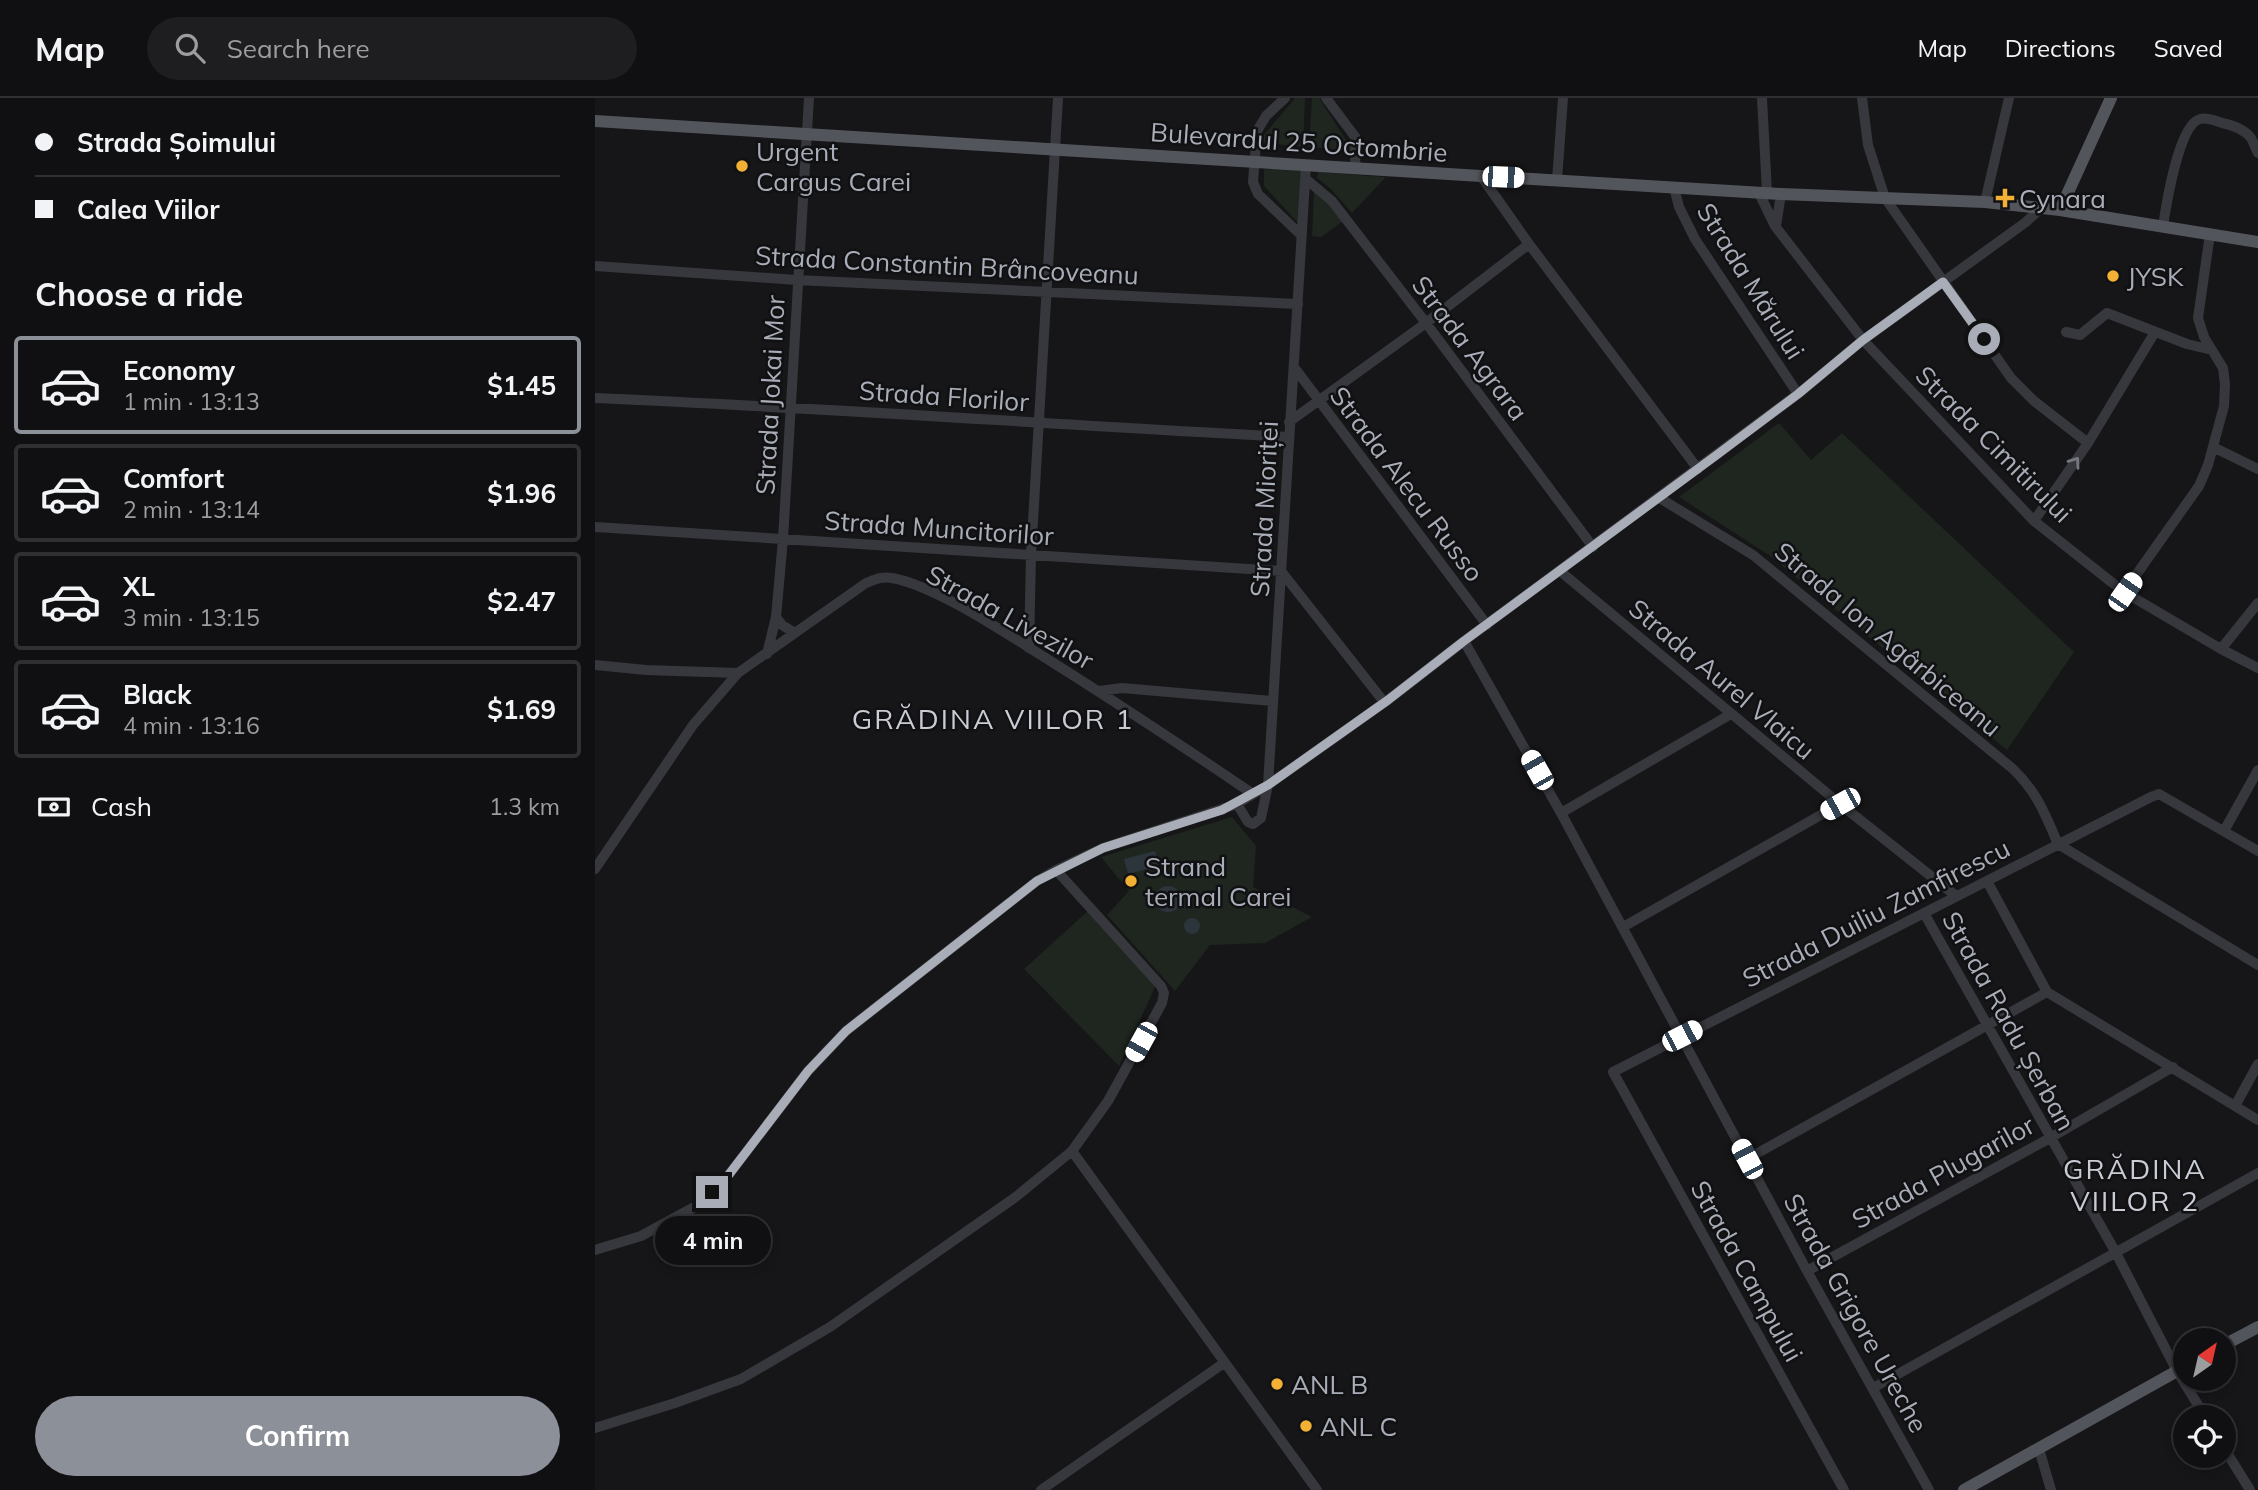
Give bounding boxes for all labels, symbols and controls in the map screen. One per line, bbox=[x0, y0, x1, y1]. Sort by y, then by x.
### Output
search box bbox=[147, 17, 637, 80]
text: Map bbox=[35, 28, 105, 69]
icon: search bbox=[171, 29, 209, 67]
text: Search here bbox=[227, 32, 370, 65]
text: Map bbox=[1917, 33, 1967, 63]
text: Directions bbox=[2005, 33, 2116, 63]
text: Saved bbox=[2154, 33, 2223, 63]
street label: Bulevardul 25 Octombrie bbox=[1149, 115, 1449, 169]
text: Strada Șoimului bbox=[77, 126, 276, 159]
place label: Urgent Cargus Carei bbox=[756, 135, 911, 198]
marker: Urgent Cargus Carei bbox=[734, 158, 750, 174]
car bbox=[1482, 166, 1525, 188]
place label: Cynara bbox=[2019, 182, 2106, 215]
marker: Cynara bbox=[1997, 190, 2013, 206]
text: Calea Viilor bbox=[77, 193, 219, 226]
street label: Strada Mărului bbox=[1690, 197, 1812, 365]
street label: Strada Constantin Brâncoveanu bbox=[754, 238, 1140, 292]
place label: JYSK bbox=[2127, 260, 2184, 293]
marker: JYSK bbox=[2105, 268, 2121, 284]
street label: Strada Agrara bbox=[1405, 269, 1535, 427]
text: Choose a ride bbox=[35, 274, 243, 314]
street label: Strada Jokai Mor bbox=[748, 294, 792, 496]
route start bbox=[1968, 323, 2000, 355]
icon: car bbox=[39, 354, 102, 417]
text: Economy bbox=[123, 354, 235, 387]
street label: Strada Cimitirului bbox=[1909, 359, 2079, 529]
text: $1.45 bbox=[487, 369, 556, 402]
street label: Strada Florilor bbox=[858, 374, 1030, 418]
street label: Strada Alecu Russo bbox=[1323, 380, 1491, 588]
text: 1 min · 13:13 bbox=[123, 387, 260, 416]
street label: Strada Mioriței bbox=[1243, 420, 1285, 598]
one-way arrow bbox=[2067, 457, 2079, 470]
icon: car bbox=[39, 462, 102, 525]
text: Comfort bbox=[123, 462, 224, 495]
text: $1.96 bbox=[487, 477, 556, 510]
text: 2 min · 13:14 bbox=[123, 495, 260, 524]
street label: Strada Muncitorilor bbox=[823, 504, 1055, 553]
street label: Strada Ion Agârbiceanu bbox=[1768, 534, 2008, 744]
street label: Strada Livezilor bbox=[921, 557, 1100, 677]
car bbox=[2105, 569, 2146, 615]
icon: car bbox=[39, 570, 102, 633]
text: XL bbox=[123, 570, 155, 603]
text: $2.47 bbox=[487, 585, 556, 618]
street label: Strada Aurel Vlaicu bbox=[1622, 592, 1822, 766]
text: 3 min · 13:15 bbox=[123, 603, 260, 632]
icon: car bbox=[39, 678, 102, 741]
text: Black bbox=[123, 678, 191, 711]
text: $1.69 bbox=[487, 693, 556, 726]
district label: GRĂDINA VIILOR 1 bbox=[852, 701, 1134, 736]
text: 4 min · 13:16 bbox=[123, 711, 260, 740]
car bbox=[1518, 747, 1557, 793]
car bbox=[1817, 785, 1864, 823]
icon: cash bbox=[35, 788, 73, 826]
text: Cash bbox=[91, 790, 152, 823]
text: 1.3 km bbox=[489, 792, 560, 821]
street label: Strada Duiliu Zamfirescu bbox=[1737, 831, 2015, 995]
place label: Strand termal Carei bbox=[1145, 850, 1292, 913]
marker: Strand termal Carei bbox=[1123, 873, 1139, 889]
street label: Strada Radu Șerban bbox=[1935, 906, 2083, 1136]
car bbox=[1659, 1017, 1706, 1055]
car bbox=[1122, 1019, 1161, 1065]
street label: Strada Plugarilor bbox=[1846, 1108, 2041, 1236]
car bbox=[1728, 1136, 1767, 1182]
district label: GRĂDINA VIILOR 2 bbox=[2063, 1151, 2207, 1218]
street label: Strada Campului bbox=[1684, 1175, 1810, 1367]
route end bbox=[696, 1176, 728, 1208]
street label: Strada Grigore Ureche bbox=[1777, 1188, 1935, 1438]
callout: 4 min bbox=[654, 1216, 770, 1266]
text: 4 min bbox=[683, 1226, 743, 1255]
north arrow bbox=[2173, 1328, 2237, 1391]
map controls bbox=[2173, 1328, 2236, 1468]
place label: ANL B bbox=[1291, 1368, 1368, 1401]
marker: ANL B bbox=[1269, 1376, 1285, 1392]
button: Confirm bbox=[35, 1396, 560, 1476]
button: locate bbox=[2173, 1405, 2236, 1468]
place label: ANL C bbox=[1320, 1410, 1397, 1443]
marker: ANL C bbox=[1298, 1418, 1314, 1434]

